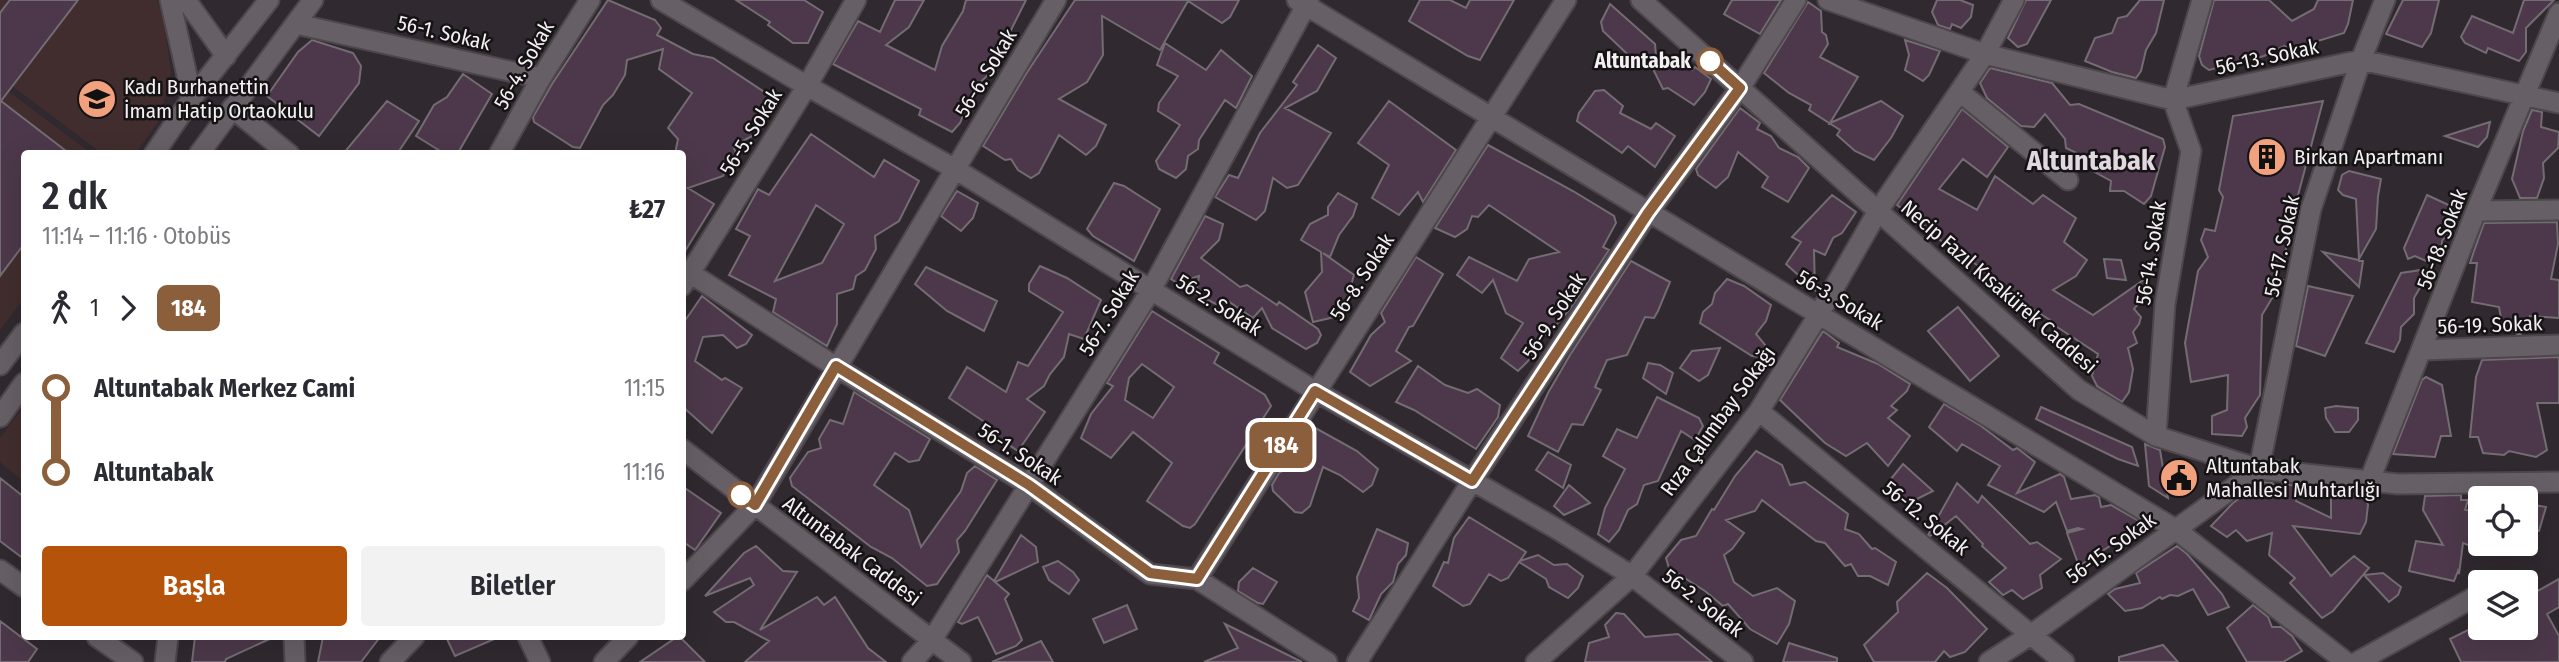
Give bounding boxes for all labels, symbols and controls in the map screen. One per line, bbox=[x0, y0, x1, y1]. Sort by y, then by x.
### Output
street label: 56-1. Sokak bbox=[395, 10, 493, 56]
street label: 56-4. Sokak bbox=[488, 16, 560, 114]
street label: 56-6. Sokak bbox=[949, 24, 1023, 122]
street label: 56-13. Sokak bbox=[2213, 33, 2321, 81]
place label: Altuntabak bbox=[1594, 48, 1691, 74]
marker: Altuntabak bbox=[1697, 48, 1723, 74]
place label: Kadı Burhanettin İmam Hatip Ortaokulu bbox=[124, 74, 314, 124]
school or university icon: Kadı Burhanettin İmam Hatip Ortaokulu bbox=[76, 78, 118, 120]
street label: 56-5. Sokak bbox=[714, 84, 788, 180]
building icon: Birkan Apartmanı bbox=[2246, 136, 2288, 178]
district label: Altuntabak bbox=[2026, 144, 2156, 177]
place label: Birkan Apartmanı bbox=[2294, 144, 2443, 170]
text: 2 dk bbox=[42, 173, 107, 219]
street label: 56-18. Sokak bbox=[2411, 185, 2473, 293]
street label: 56-17. Sokak bbox=[2259, 193, 2306, 299]
text: ₺27 bbox=[629, 194, 665, 225]
street label: Necip Fazıl Kısakürek Caddesi bbox=[1896, 195, 2102, 379]
street label: 56-14. Sokak bbox=[2130, 199, 2172, 307]
text: 11:14 – 11:16 · Otobüs bbox=[42, 222, 231, 250]
street label: 56-8. Sokak bbox=[1324, 228, 1400, 325]
street label: 56-3. Sokak bbox=[1792, 264, 1888, 336]
street label: 56-7. Sokak bbox=[1073, 265, 1145, 361]
street label: 56-2. Sokak bbox=[1171, 268, 1267, 342]
street label: 56-9. Sokak bbox=[1516, 268, 1592, 364]
icon: walk bbox=[42, 289, 80, 327]
icon: forward bbox=[109, 289, 147, 327]
text: 1 bbox=[90, 294, 99, 322]
text: 184 bbox=[171, 294, 206, 322]
street label: 56-19. Sokak bbox=[2437, 310, 2543, 340]
street label: Rıza Çalımbay Sokağı bbox=[1655, 341, 1781, 501]
text: Altuntabak Merkez Cami bbox=[94, 373, 355, 404]
text: 11:15 bbox=[624, 374, 665, 402]
street label: 56-1. Sokak bbox=[973, 417, 1067, 491]
line badge: 184 bbox=[1241, 422, 1321, 468]
text: 184 bbox=[1263, 431, 1299, 459]
place label: Altuntabak Mahallesi Muhtarlığı bbox=[2206, 453, 2380, 503]
text: Altuntabak bbox=[94, 457, 213, 488]
public building icon: Altuntabak Mahallesi Muhtarlığı bbox=[2158, 457, 2200, 499]
text: 11:16 bbox=[623, 458, 665, 486]
street label: 56-12. Sokak bbox=[1877, 475, 1975, 561]
unlabelled marker bbox=[728, 482, 754, 508]
map controls bbox=[2468, 486, 2538, 640]
button: locate bbox=[2468, 486, 2538, 556]
street label: Altuntabak Caddesi bbox=[778, 491, 926, 611]
street label: 56-15. Sokak bbox=[2061, 507, 2161, 589]
button: Başla bbox=[42, 546, 347, 626]
button: Biletler bbox=[361, 546, 665, 626]
street label: 56-2. Sokak bbox=[1657, 563, 1749, 643]
button: layers bbox=[2468, 570, 2538, 640]

